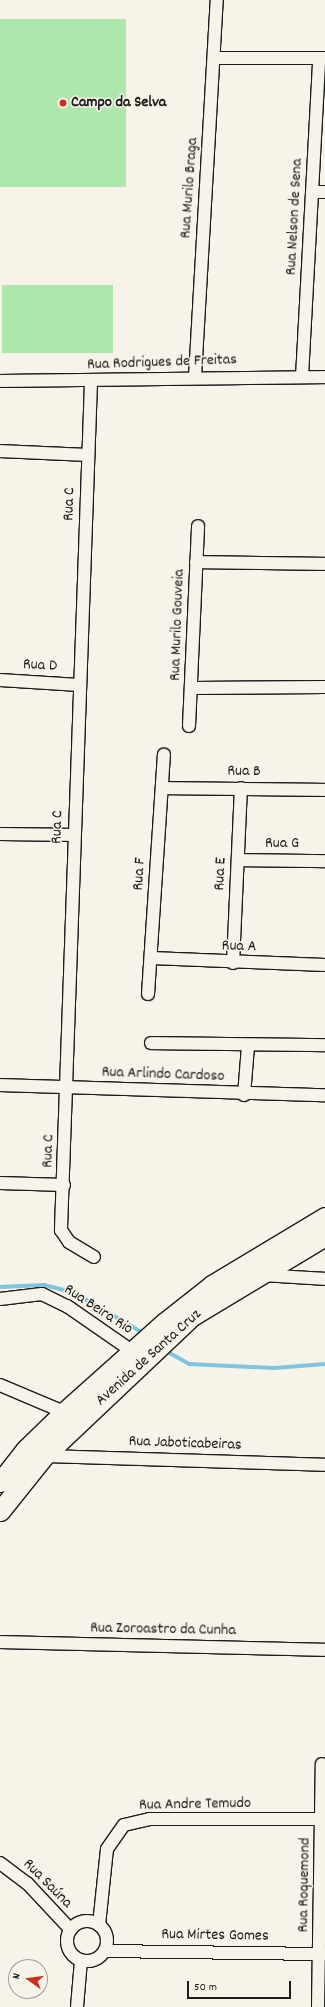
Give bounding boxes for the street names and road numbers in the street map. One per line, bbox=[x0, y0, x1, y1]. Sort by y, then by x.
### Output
street label: Rua Murilo Braga bbox=[177, 137, 203, 239]
street label: Rua Nelson de Sena bbox=[282, 158, 308, 276]
street label: Rua Rodrigues de Freitas bbox=[87, 351, 237, 375]
street label: Rua C bbox=[60, 487, 80, 521]
street label: Rua Murilo Gouveia bbox=[166, 569, 190, 681]
street label: Rua D bbox=[22, 656, 58, 676]
street label: Rua B bbox=[227, 762, 261, 782]
street label: Rua C bbox=[48, 810, 68, 844]
street label: Rua G bbox=[265, 834, 299, 854]
street label: Rua F bbox=[129, 857, 151, 891]
street label: Rua E bbox=[211, 857, 231, 891]
street label: Rua A bbox=[221, 937, 257, 957]
street label: Rua Arlindo Cardoso bbox=[101, 1063, 225, 1087]
street label: Rua C bbox=[39, 1134, 59, 1168]
street label: Rua Beira Rio bbox=[60, 1281, 136, 1339]
street label: Avenida de Santa Cruz bbox=[92, 1306, 206, 1410]
street label: Rua Jaboticabeiras bbox=[128, 1432, 242, 1456]
street label: Rua Zoroastro da Cunha bbox=[90, 1619, 236, 1641]
street label: Rua Andre Temudo bbox=[139, 1794, 251, 1816]
street label: Rua Roquemond bbox=[295, 1837, 315, 1933]
street label: Rua Saúna bbox=[18, 1855, 76, 1913]
street label: Rua Mirtes Gomes bbox=[161, 1925, 269, 1947]

